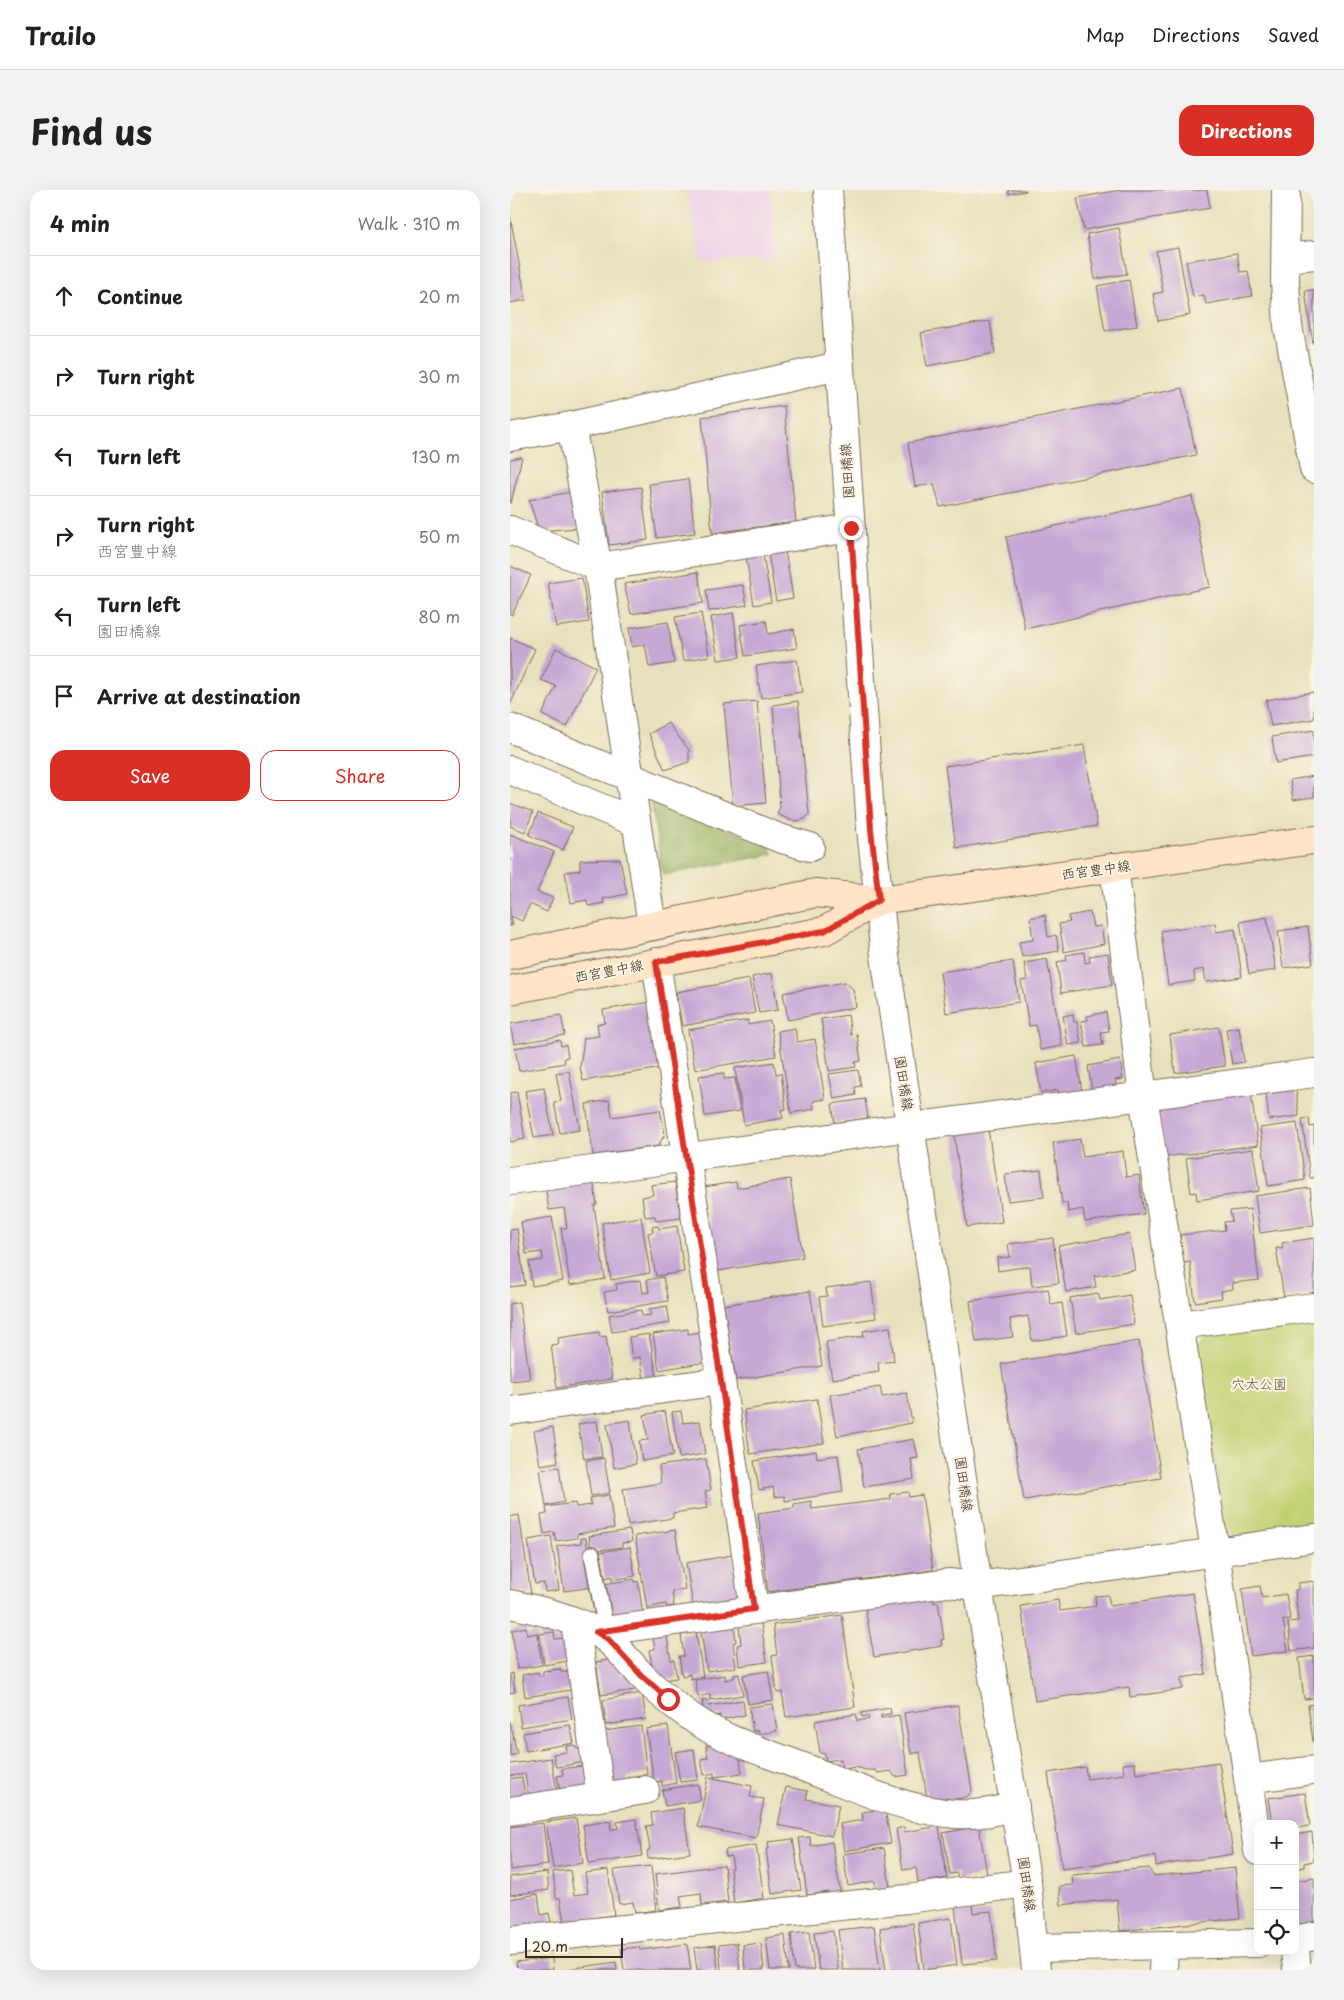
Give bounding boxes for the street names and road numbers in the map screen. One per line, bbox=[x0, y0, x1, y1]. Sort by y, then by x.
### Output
street label: 園田橋線 bbox=[834, 442, 859, 500]
street label: 西宮豊中線 bbox=[1060, 854, 1132, 885]
street label: 西宮豊中線 bbox=[573, 954, 645, 987]
street label: 園田橋線 bbox=[890, 1054, 919, 1112]
street label: 園田橋線 bbox=[950, 1455, 979, 1513]
street label: 園田橋線 bbox=[1013, 1855, 1042, 1913]

